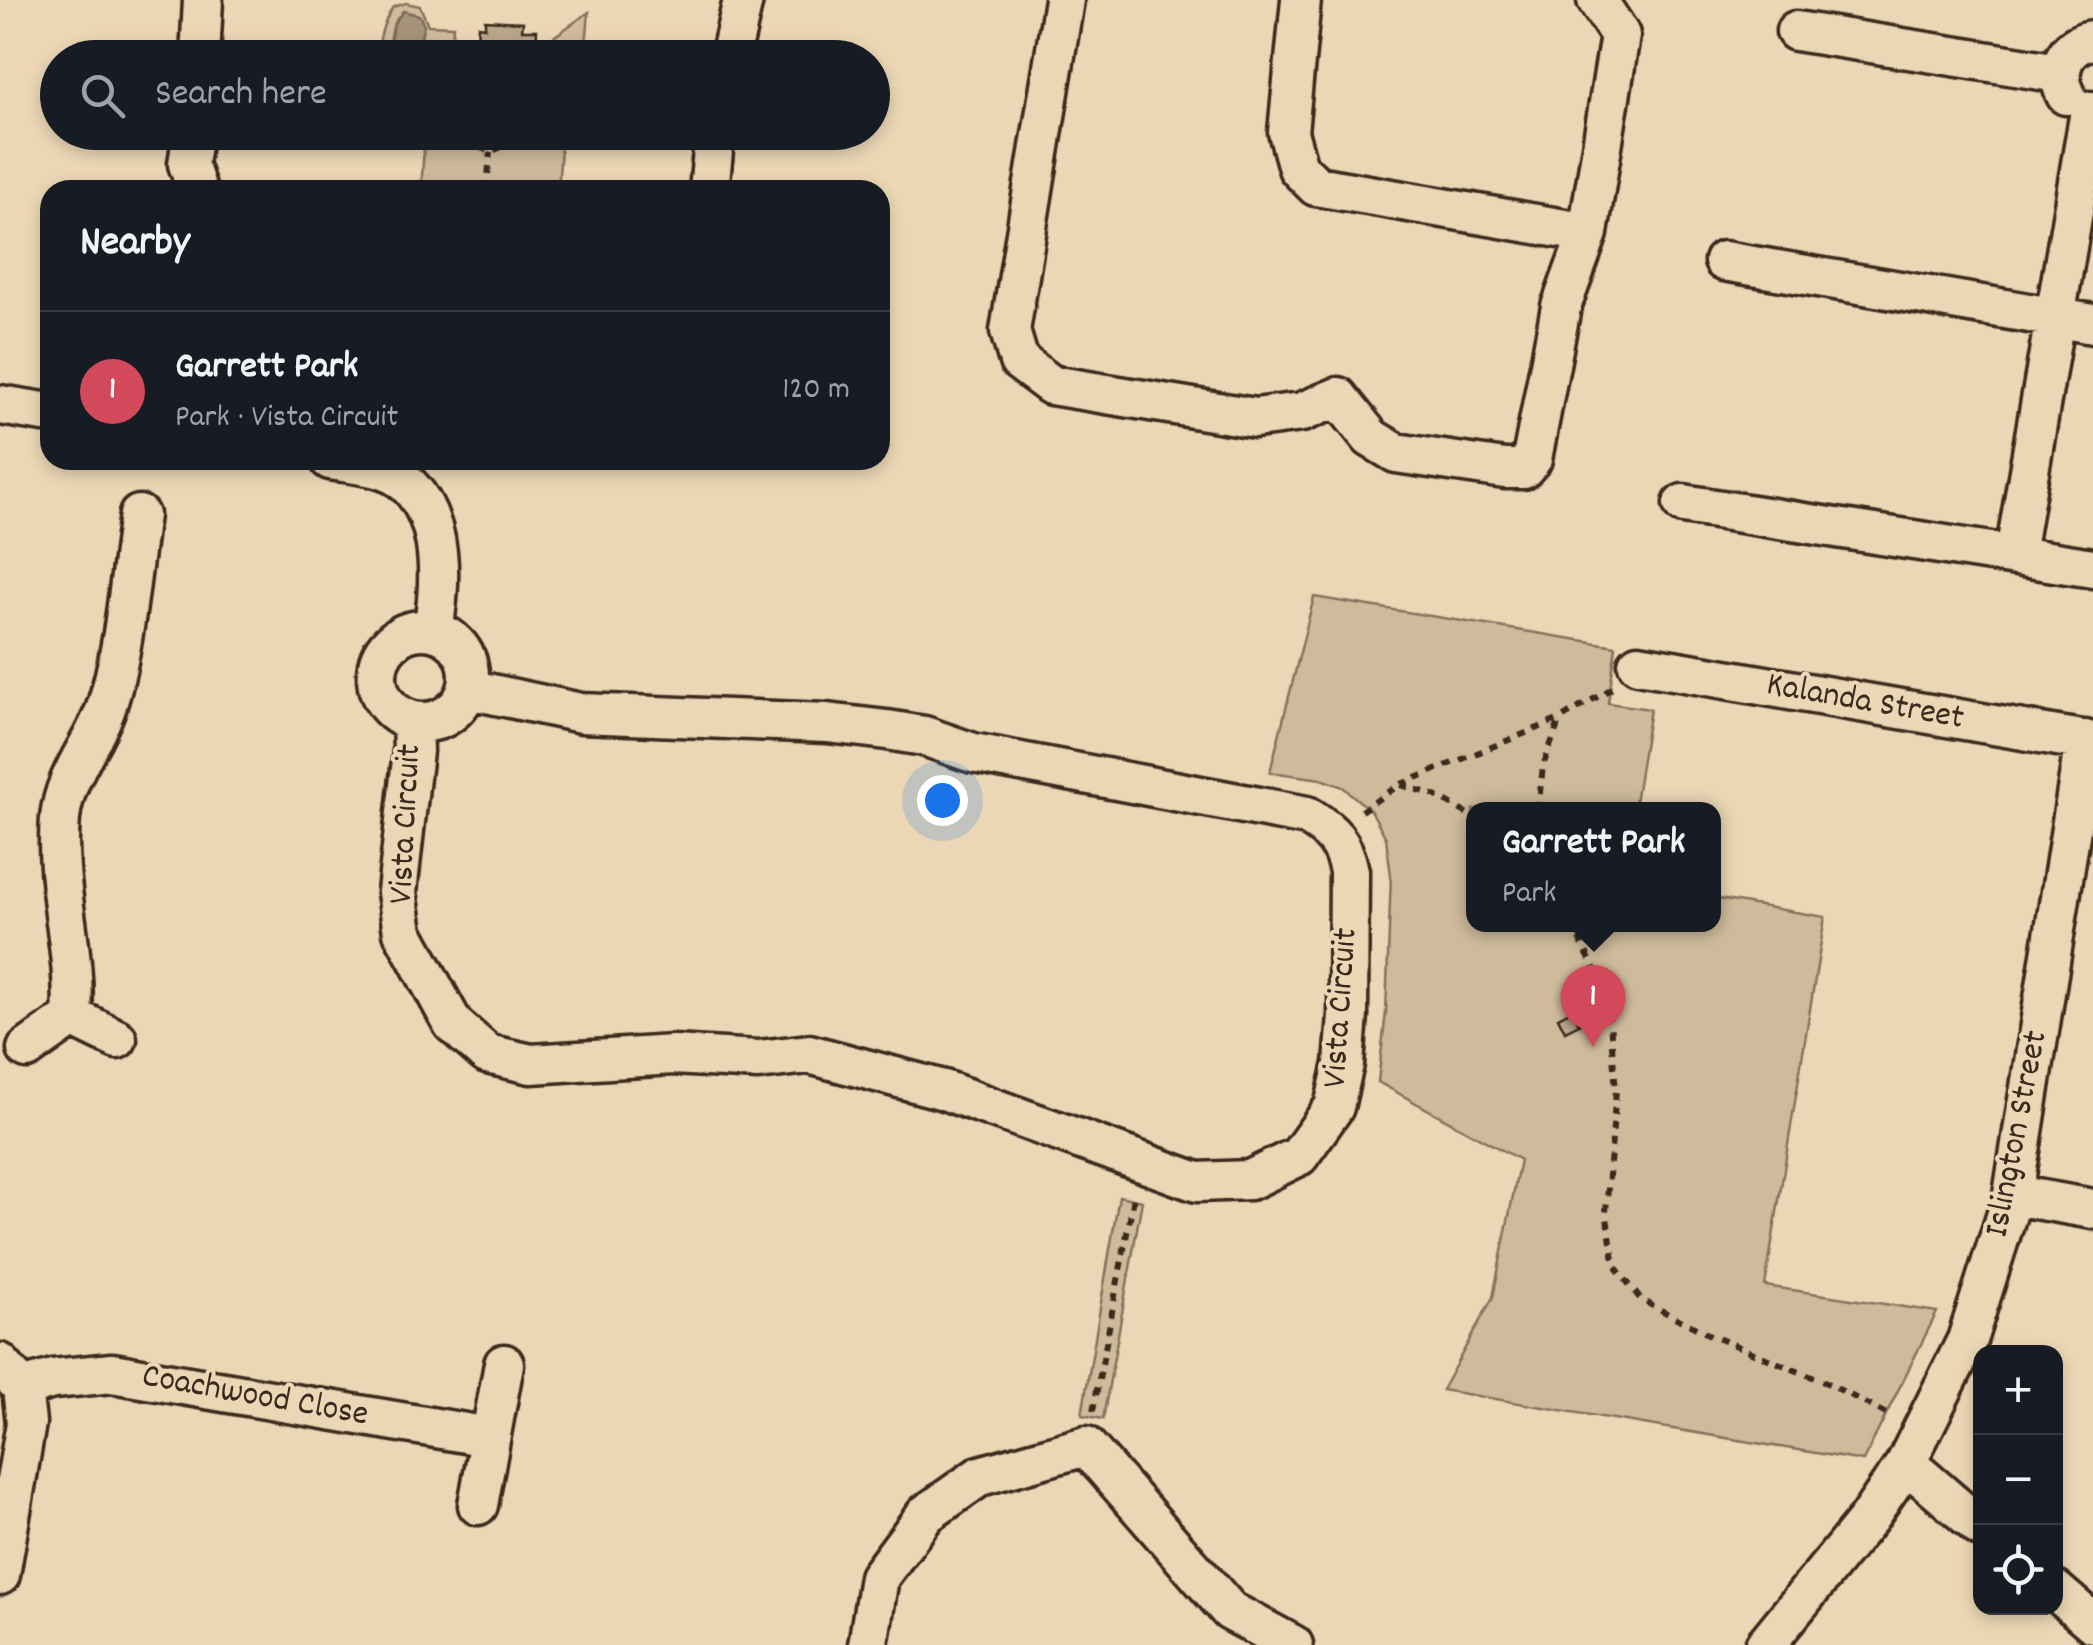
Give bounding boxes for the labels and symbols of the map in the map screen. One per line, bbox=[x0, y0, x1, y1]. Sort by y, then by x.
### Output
street label: Kalanda Street bbox=[1762, 661, 1968, 745]
street label: Vista Circuit bbox=[378, 742, 436, 905]
your location bbox=[917, 775, 968, 826]
street label: Vista Circuit bbox=[1311, 926, 1373, 1090]
pin: 1 bbox=[1560, 964, 1626, 1047]
street label: Islington Street bbox=[1973, 1026, 2063, 1242]
street label: Coachwood Close bbox=[138, 1353, 372, 1441]

